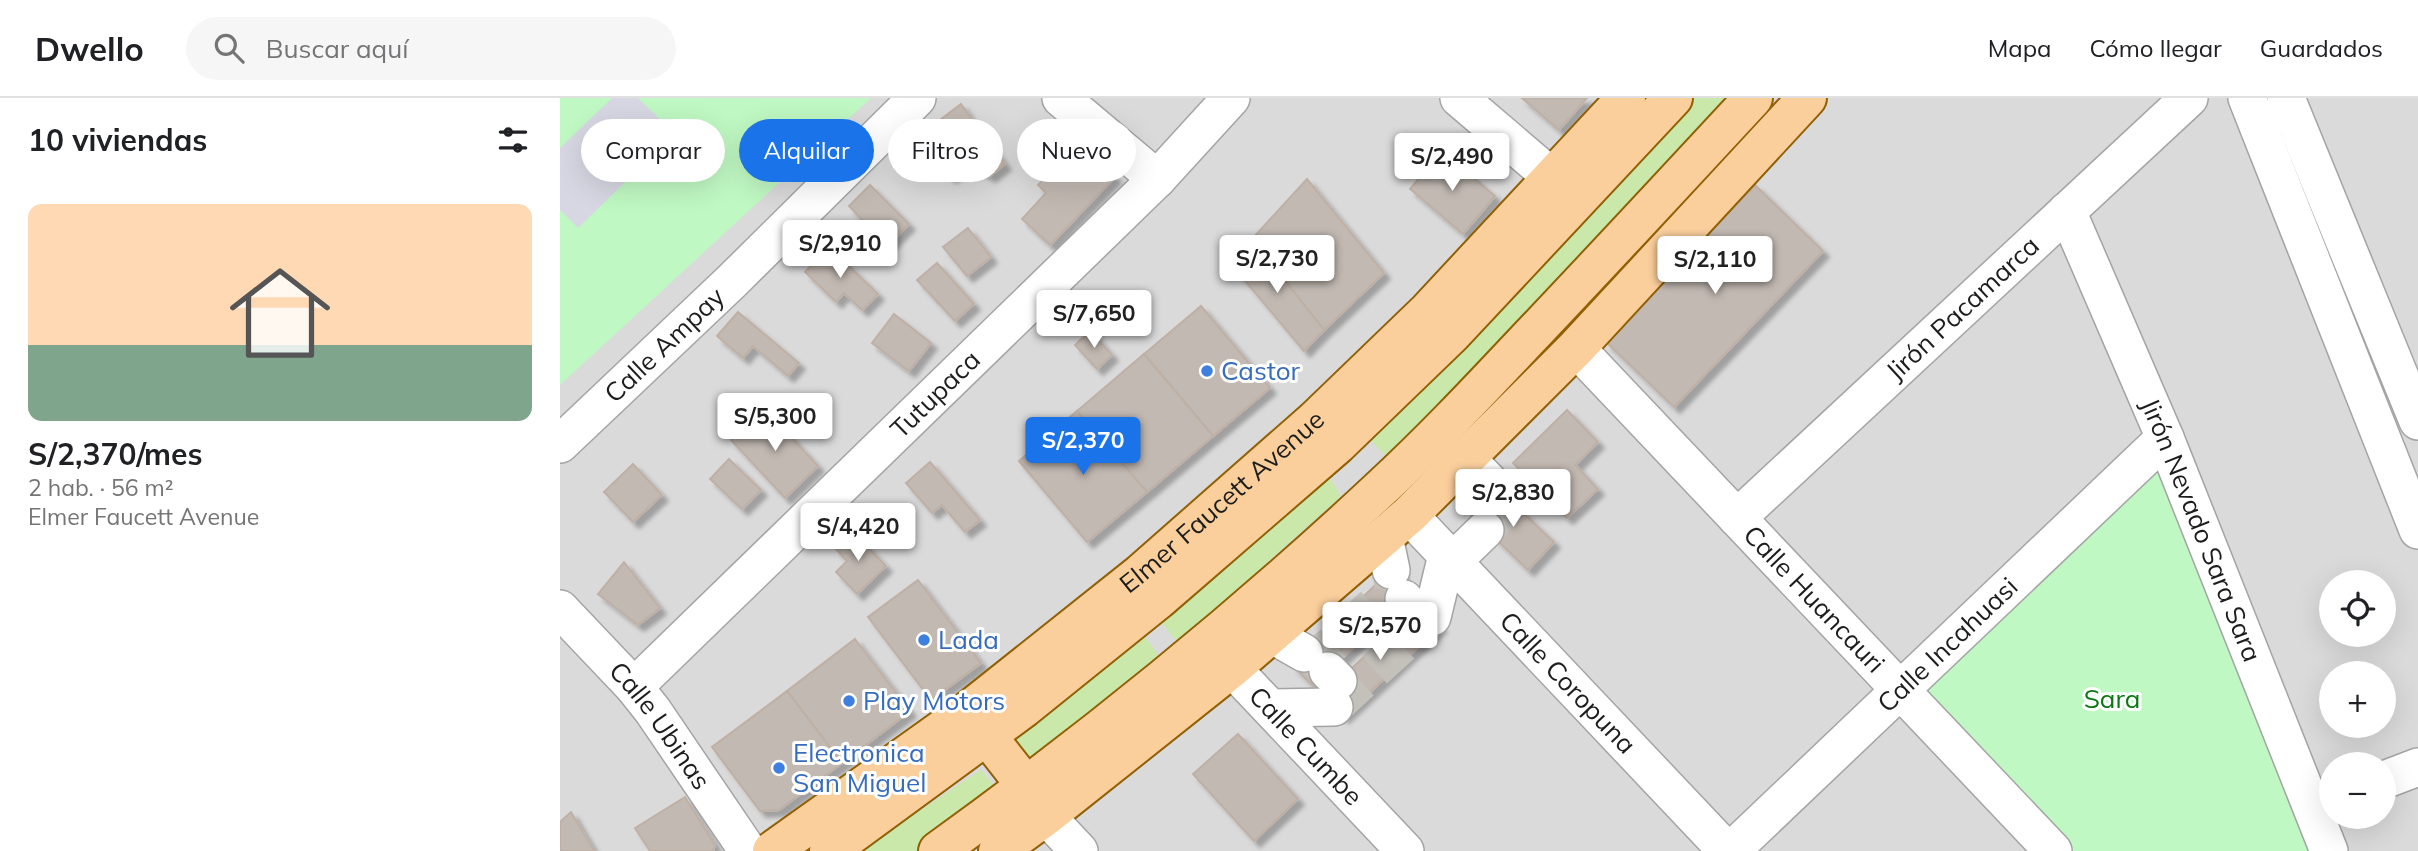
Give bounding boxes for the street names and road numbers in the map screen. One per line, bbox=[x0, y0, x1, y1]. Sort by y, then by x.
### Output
street label: Jirón Pacamarca bbox=[1879, 229, 2046, 387]
street label: Calle Ampay bbox=[597, 280, 731, 409]
street label: Tutupaca bbox=[883, 343, 987, 445]
street label: Jirón Nevado Sara Sara bbox=[2134, 393, 2269, 666]
street label: Elmer Faucett Avenue bbox=[1113, 403, 1331, 600]
street label: Calle Huancauri bbox=[1737, 518, 1892, 679]
street label: Calle Incahuasi bbox=[1870, 570, 2024, 719]
street label: Calle Coropuna bbox=[1493, 604, 1643, 760]
street label: Calle Ubinas bbox=[602, 654, 718, 796]
street label: Calle Cumbe bbox=[1242, 679, 1370, 812]

